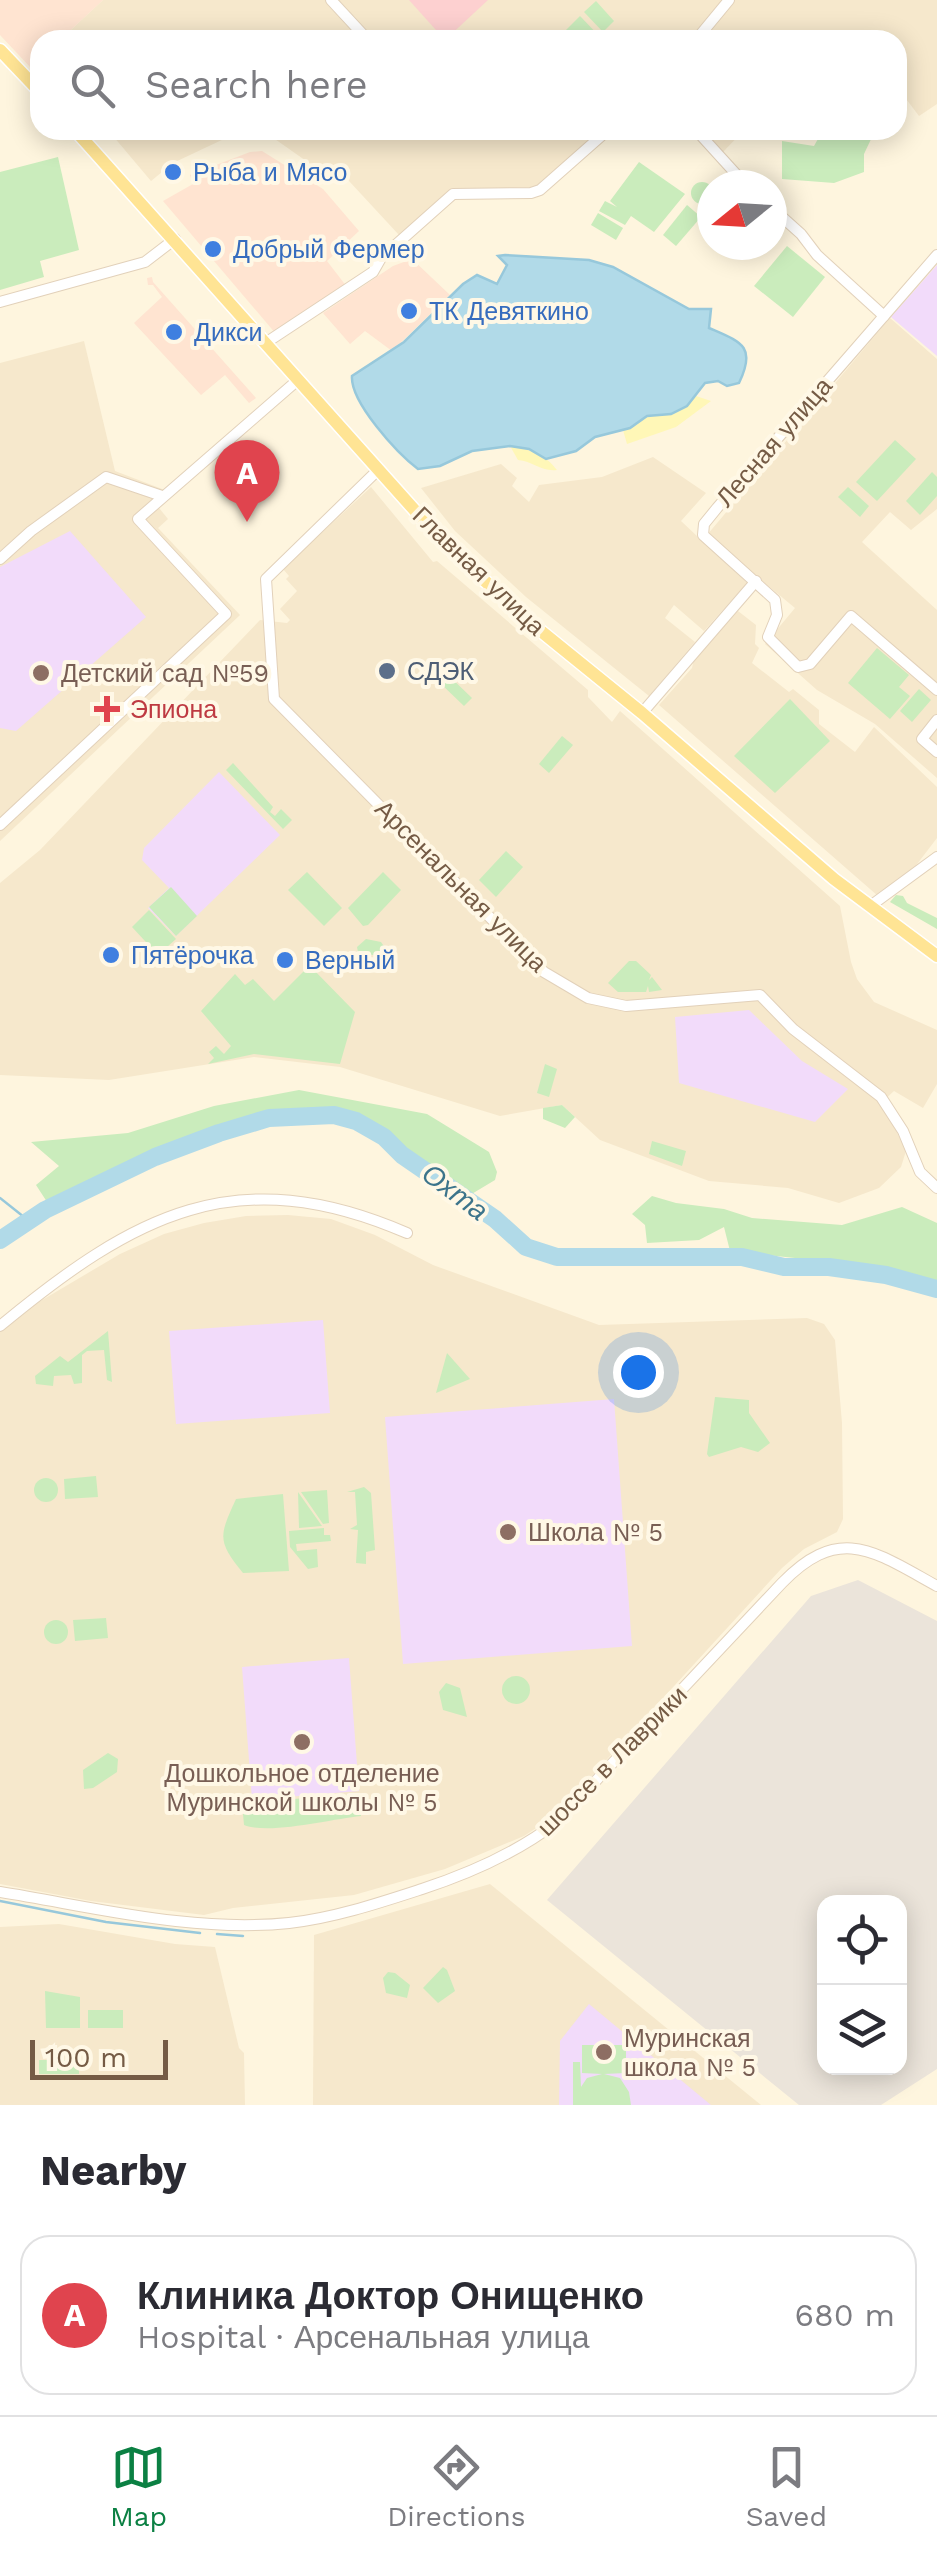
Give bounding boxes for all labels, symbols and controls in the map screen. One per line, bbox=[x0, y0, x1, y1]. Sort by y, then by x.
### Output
search box bbox=[30, 30, 907, 140]
icon: search bbox=[65, 58, 120, 113]
text: Search here bbox=[145, 63, 368, 107]
place label: Рыба и Мясо bbox=[193, 158, 347, 187]
marker: Рыба и Мясо bbox=[162, 161, 184, 183]
north arrow bbox=[697, 170, 787, 260]
place label: Добрый Фермер bbox=[233, 235, 425, 264]
marker: Добрый Фермер bbox=[202, 238, 224, 260]
place label: ТК Девяткино bbox=[429, 297, 589, 326]
marker: ТК Девяткино bbox=[398, 300, 420, 322]
place label: Дикси bbox=[194, 318, 263, 347]
marker: Дикси bbox=[163, 321, 185, 343]
street label: Лесная улица bbox=[710, 372, 838, 512]
pin: A bbox=[214, 440, 280, 522]
street label: Главная улица bbox=[407, 501, 551, 641]
place label: СДЭК bbox=[407, 657, 474, 686]
place label: Детский сад №59 bbox=[61, 659, 269, 688]
marker: СДЭК bbox=[376, 660, 398, 682]
marker: Детский сад №59 bbox=[30, 662, 52, 684]
place label: Эпиона bbox=[130, 695, 217, 724]
marker: Эпиона bbox=[94, 696, 120, 722]
street label: Арсенальная улица bbox=[369, 794, 553, 978]
place label: Пятёрочка bbox=[131, 941, 254, 970]
marker: Пятёрочка bbox=[100, 944, 122, 966]
place label: Верный bbox=[305, 946, 395, 975]
marker: Верный bbox=[274, 949, 296, 971]
water label: Охта bbox=[416, 1157, 494, 1227]
your location bbox=[613, 1347, 664, 1398]
place label: Школа № 5 bbox=[528, 1518, 663, 1547]
marker: Школа № 5 bbox=[497, 1521, 519, 1543]
street label: шоссе в Лаврики bbox=[531, 1680, 693, 1842]
marker: Дошкольное отделение Муринской школы № 5 bbox=[291, 1731, 313, 1753]
place label: Дошкольное отделение Муринской школы № 5 bbox=[164, 1759, 440, 1817]
map controls bbox=[817, 1895, 907, 2075]
button: locate bbox=[817, 1895, 907, 1985]
button: layers bbox=[817, 1985, 907, 2075]
place label: Муринская школа № 5 bbox=[624, 2024, 756, 2082]
scale bar bbox=[30, 2035, 168, 2080]
text: 100 m bbox=[45, 2041, 127, 2074]
marker: Муринская школа № 5 bbox=[593, 2041, 615, 2063]
text: Nearby bbox=[40, 2146, 187, 2195]
text: Клиника Доктор Онищенко bbox=[137, 2274, 644, 2318]
text: A bbox=[64, 2296, 85, 2334]
text: 680 m bbox=[795, 2296, 895, 2334]
text: Hospital · Арсенальная улица bbox=[137, 2318, 590, 2356]
tab: Map bbox=[110, 2440, 167, 2533]
tab: Directions bbox=[387, 2440, 526, 2533]
tab: Saved bbox=[746, 2440, 827, 2533]

